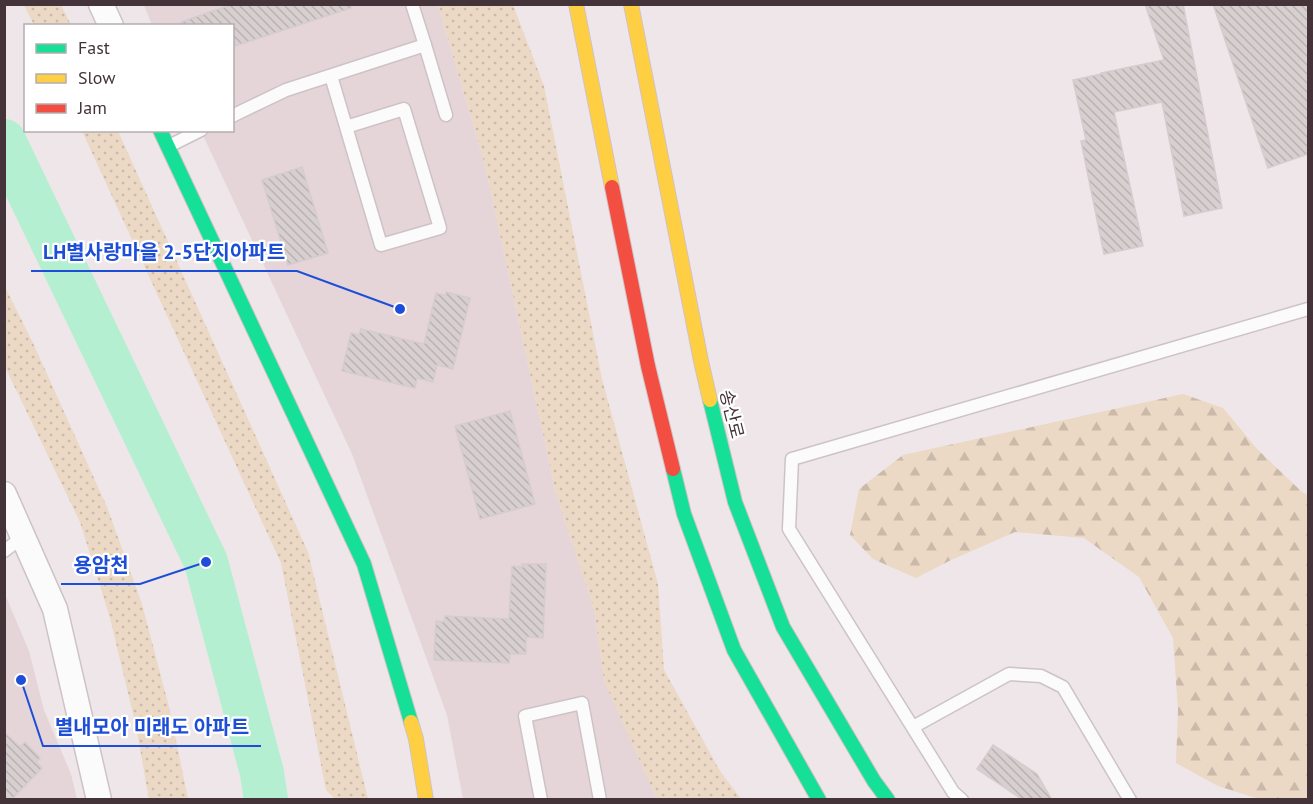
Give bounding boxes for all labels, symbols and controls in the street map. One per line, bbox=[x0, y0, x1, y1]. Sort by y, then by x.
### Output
legend bbox=[24, 24, 234, 132]
text: Fast bbox=[78, 36, 110, 59]
text: Slow bbox=[78, 66, 116, 89]
text: Jam bbox=[77, 96, 107, 119]
callout: LH별사랑마을 2-5단지아파트 bbox=[31, 233, 297, 271]
text: LH별사랑마을 2-5단지아파트 bbox=[43, 239, 285, 265]
street label: 송산로 bbox=[715, 387, 749, 441]
callout: 용암천 bbox=[61, 546, 140, 584]
text: 용암천 bbox=[73, 552, 129, 578]
callout: 별내모아 미래도 아파트 bbox=[43, 708, 261, 746]
text: 별내모아 미래도 아파트 bbox=[55, 714, 249, 740]

